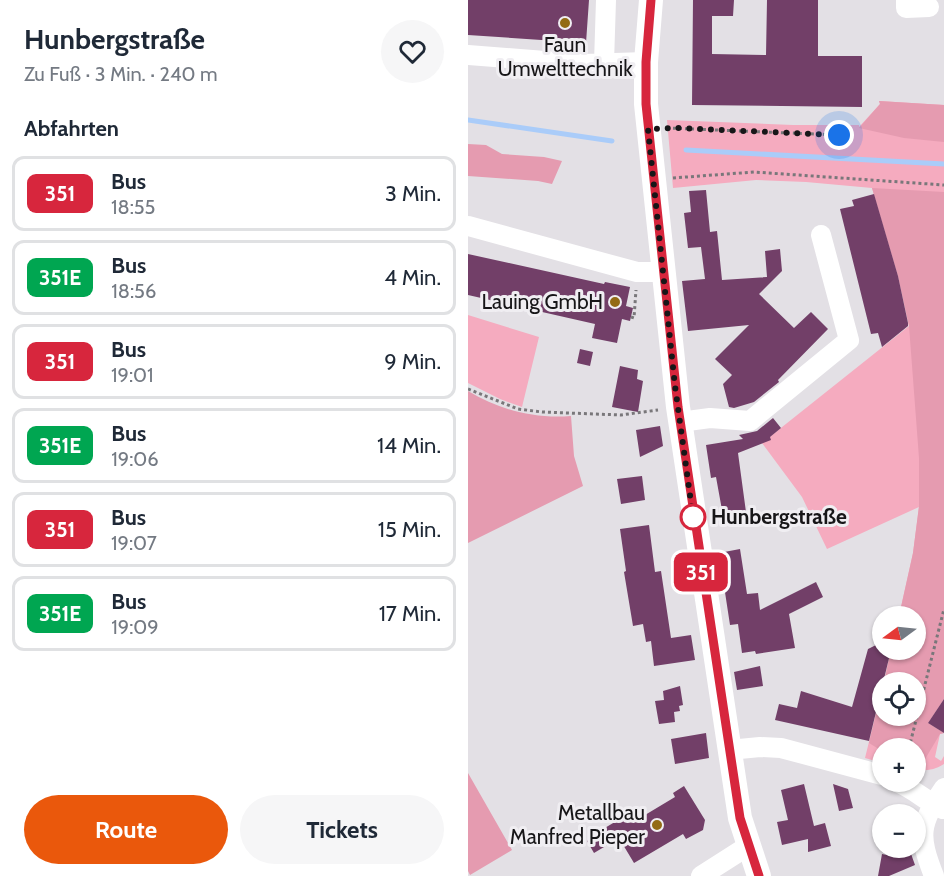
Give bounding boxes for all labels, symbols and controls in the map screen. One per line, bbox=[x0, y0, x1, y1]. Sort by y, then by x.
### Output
marker: Faun Umwelttechnik bbox=[558, 16, 572, 30]
button: heart bbox=[381, 20, 444, 83]
text: Hunbergstraße bbox=[24, 22, 205, 56]
place label: Faun Umwelttechnik bbox=[497, 32, 633, 81]
text: Zu Fuß · 3 Min. · 240 m bbox=[24, 62, 218, 86]
text: Abfahrten bbox=[24, 115, 119, 142]
your location bbox=[824, 120, 854, 150]
text: Bus bbox=[111, 168, 146, 195]
text: 3 Min. bbox=[385, 180, 441, 207]
text: 351 bbox=[45, 181, 75, 206]
text: 18:55 bbox=[111, 195, 155, 219]
text: Bus bbox=[111, 252, 146, 279]
text: 4 Min. bbox=[384, 264, 441, 291]
text: 351E bbox=[39, 265, 81, 290]
text: 18:56 bbox=[111, 279, 156, 303]
place label: Lauing GmbH bbox=[482, 289, 603, 314]
marker: Lauing GmbH bbox=[608, 295, 622, 309]
text: Bus bbox=[111, 336, 146, 363]
text: 9 Min. bbox=[384, 348, 441, 375]
text: 351 bbox=[45, 349, 75, 374]
text: 19:01 bbox=[111, 363, 154, 387]
text: Bus bbox=[111, 420, 146, 447]
text: 14 Min. bbox=[377, 432, 441, 459]
text: 351E bbox=[39, 433, 81, 458]
text: 19:06 bbox=[111, 447, 159, 471]
text: Bus bbox=[111, 504, 146, 531]
marker: Hunbergstraße bbox=[680, 504, 706, 530]
place label: Hunbergstraße bbox=[711, 504, 847, 529]
text: 15 Min. bbox=[378, 516, 441, 543]
text: 351 bbox=[45, 517, 75, 542]
text: 19:07 bbox=[111, 531, 157, 555]
line badge: 351 bbox=[666, 552, 736, 592]
text: 351 bbox=[686, 560, 716, 585]
text: Bus bbox=[111, 588, 146, 615]
text: 17 Min. bbox=[379, 600, 441, 627]
text: 351E bbox=[39, 601, 81, 626]
north arrow bbox=[872, 606, 926, 660]
map controls bbox=[872, 606, 926, 858]
text: 19:09 bbox=[111, 615, 159, 639]
button: locate bbox=[872, 672, 926, 726]
button: + bbox=[872, 738, 926, 792]
button: Route bbox=[24, 795, 228, 864]
button: Tickets bbox=[240, 795, 444, 864]
place label: Metallbau Manfred Pieper bbox=[510, 800, 645, 849]
button: − bbox=[872, 804, 926, 858]
marker: Metallbau Manfred Pieper bbox=[650, 818, 664, 832]

